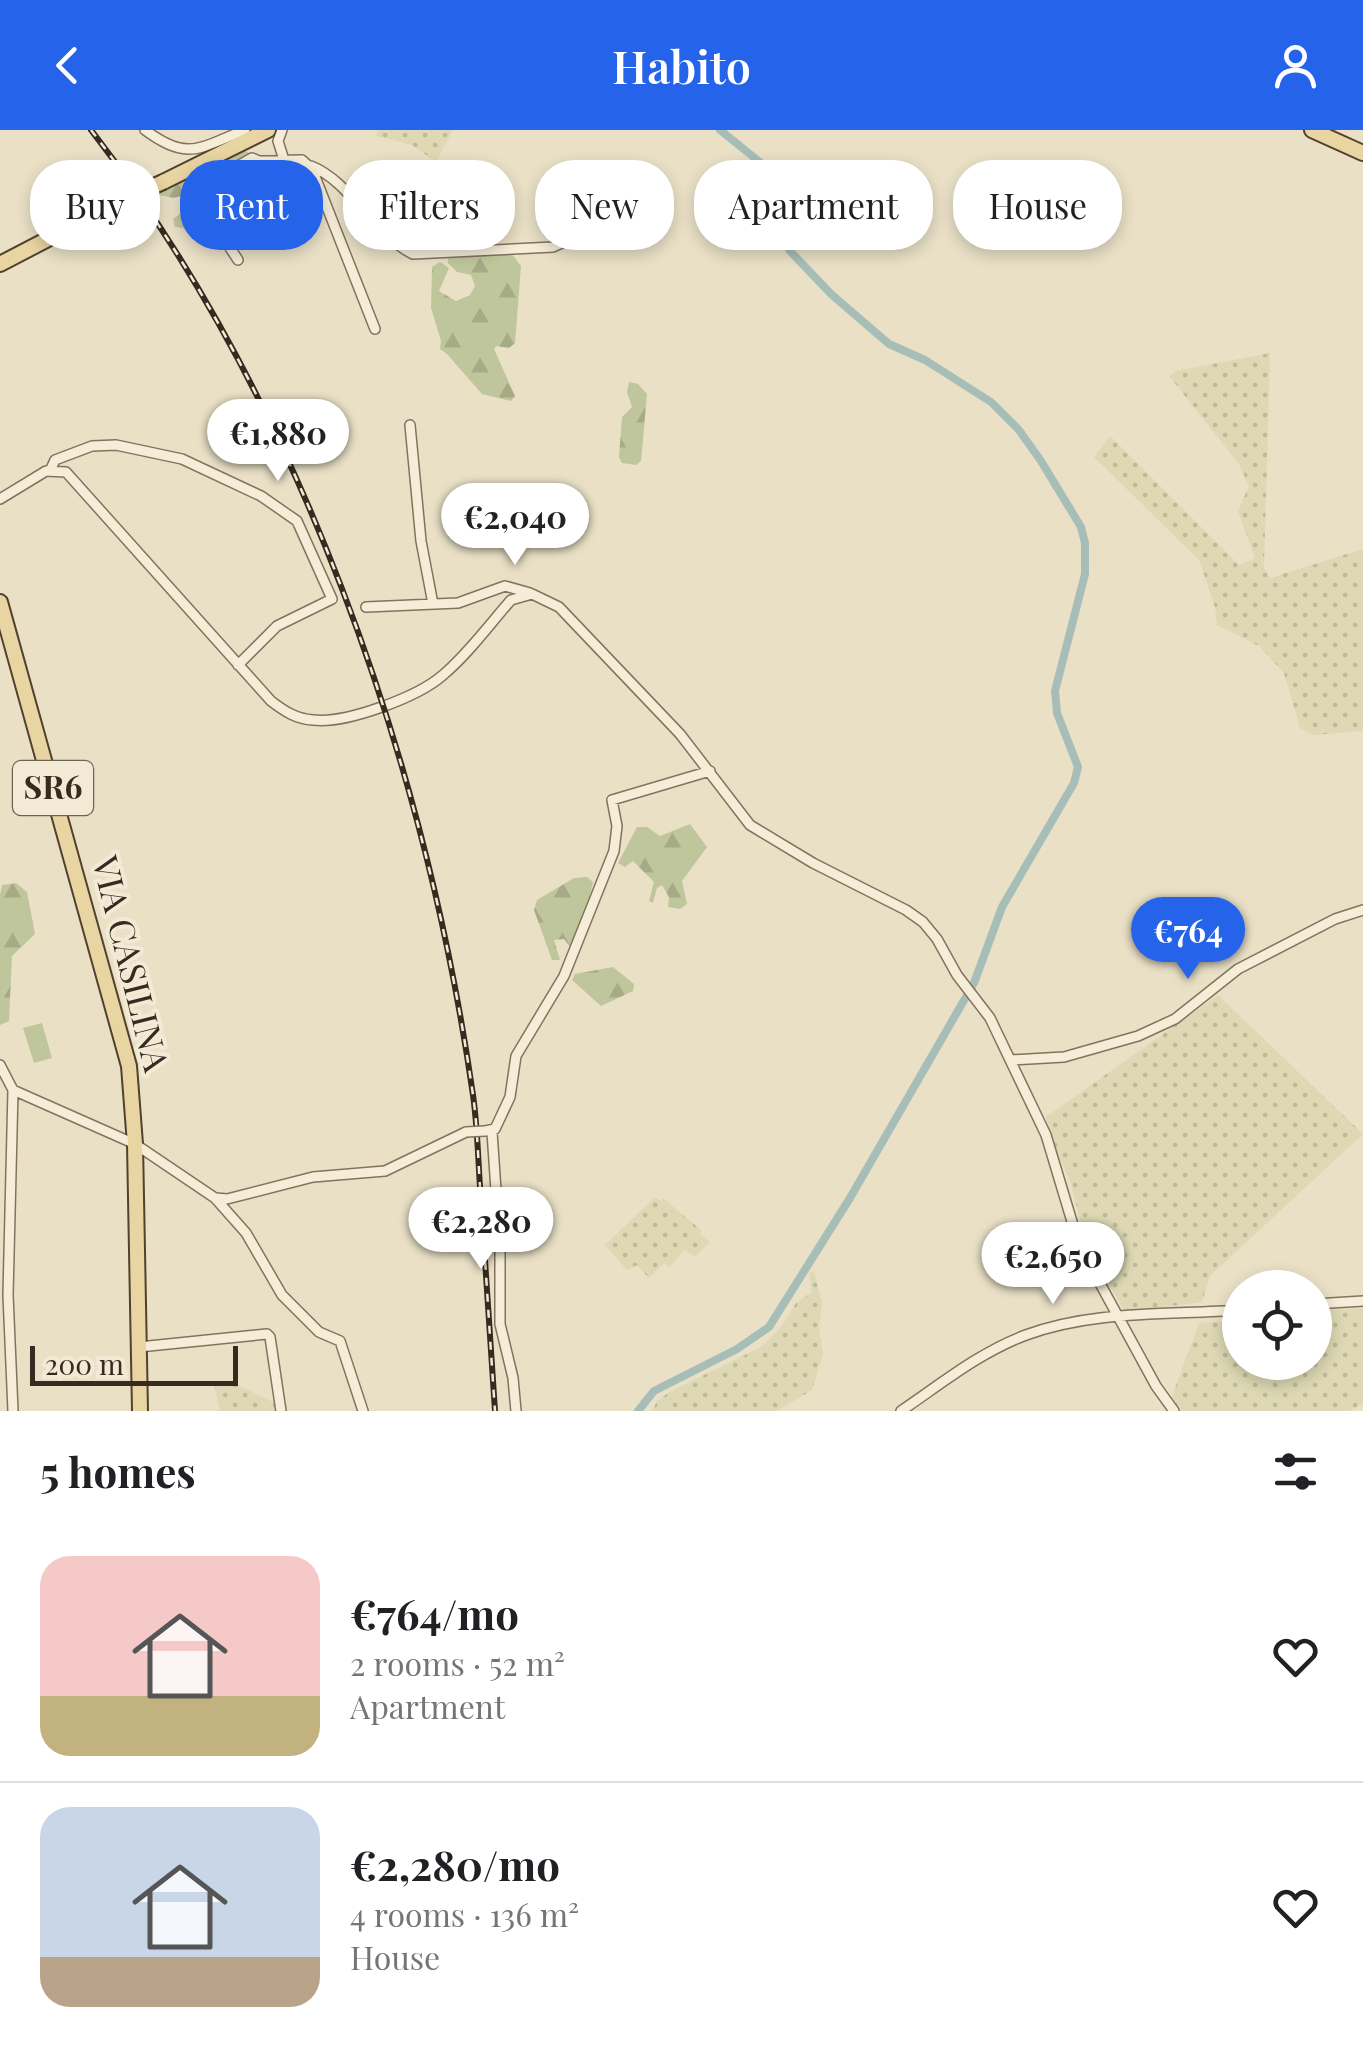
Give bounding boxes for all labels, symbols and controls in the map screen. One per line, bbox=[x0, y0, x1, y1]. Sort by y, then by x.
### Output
text: Habito bbox=[612, 35, 751, 95]
icon: back bbox=[40, 38, 95, 93]
icon: person bbox=[1268, 38, 1323, 93]
chip: Buy bbox=[30, 160, 160, 250]
chip: Rent bbox=[180, 160, 323, 250]
chip: Filters bbox=[343, 160, 515, 250]
chip: New bbox=[535, 160, 674, 250]
chip: Apartment bbox=[694, 160, 933, 250]
chip: House bbox=[953, 160, 1122, 250]
pin: €1,880 bbox=[197, 399, 359, 484]
text: €1,880 bbox=[229, 410, 327, 453]
pin: €2,040 bbox=[434, 483, 596, 568]
text: €2,040 bbox=[463, 494, 567, 537]
road number: SR6 bbox=[13, 761, 93, 815]
street label: VIA CASILINA bbox=[83, 850, 182, 1077]
pin: €764 bbox=[1129, 897, 1247, 982]
text: €764 bbox=[1153, 908, 1223, 951]
pin: €2,280 bbox=[400, 1187, 562, 1272]
text: €2,280 bbox=[430, 1198, 532, 1241]
pin: €2,650 bbox=[972, 1222, 1134, 1307]
text: €2,650 bbox=[1003, 1233, 1103, 1276]
map controls bbox=[1222, 1270, 1332, 1380]
button: locate bbox=[1222, 1270, 1332, 1380]
scale bar bbox=[30, 1341, 238, 1386]
text: 200 m bbox=[45, 1345, 124, 1382]
text: 5 homes bbox=[40, 1443, 196, 1499]
icon: filters bbox=[1268, 1444, 1323, 1499]
text: €764/mo bbox=[350, 1585, 519, 1641]
icon: home bbox=[120, 1596, 240, 1716]
icon: heart bbox=[1268, 1629, 1323, 1684]
text: 2 rooms · 52 m² bbox=[350, 1641, 565, 1684]
text: Apartment bbox=[350, 1684, 505, 1727]
text: €2,280/mo bbox=[350, 1836, 560, 1892]
icon: home bbox=[120, 1847, 240, 1967]
icon: heart bbox=[1268, 1880, 1323, 1935]
text: 4 rooms · 136 m² bbox=[350, 1892, 579, 1935]
text: House bbox=[350, 1935, 440, 1978]

